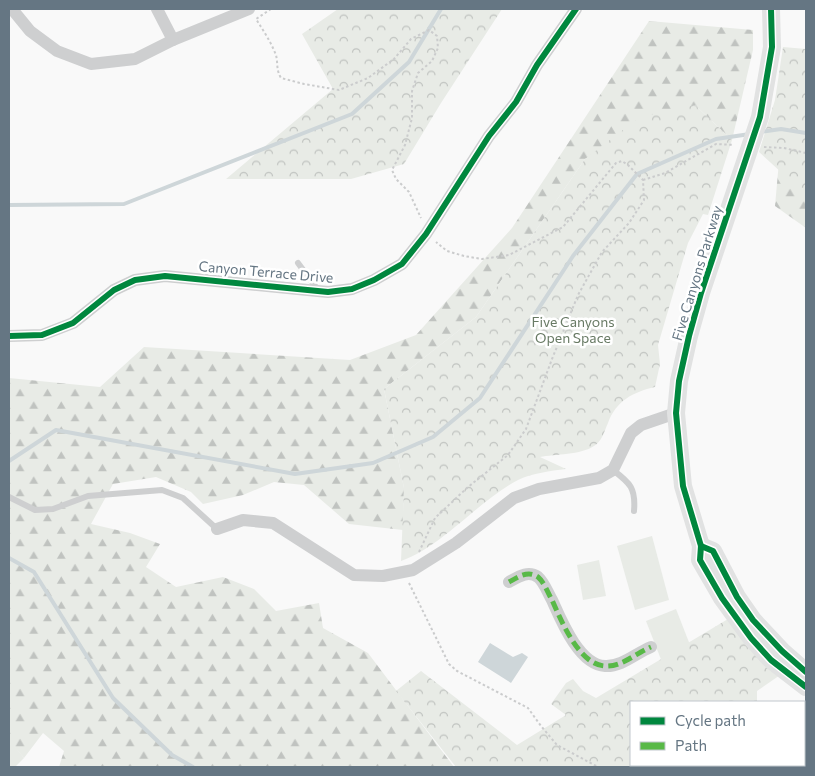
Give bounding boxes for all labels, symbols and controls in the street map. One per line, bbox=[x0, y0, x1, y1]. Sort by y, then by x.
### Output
street label: Five Canyons Parkway bbox=[668, 203, 725, 343]
street label: Canyon Terrace Drive bbox=[198, 257, 334, 286]
park label: Five Canyons Open Space bbox=[531, 313, 615, 346]
legend bbox=[630, 701, 805, 766]
text: Cycle path bbox=[675, 711, 746, 729]
text: Path bbox=[675, 736, 707, 754]

